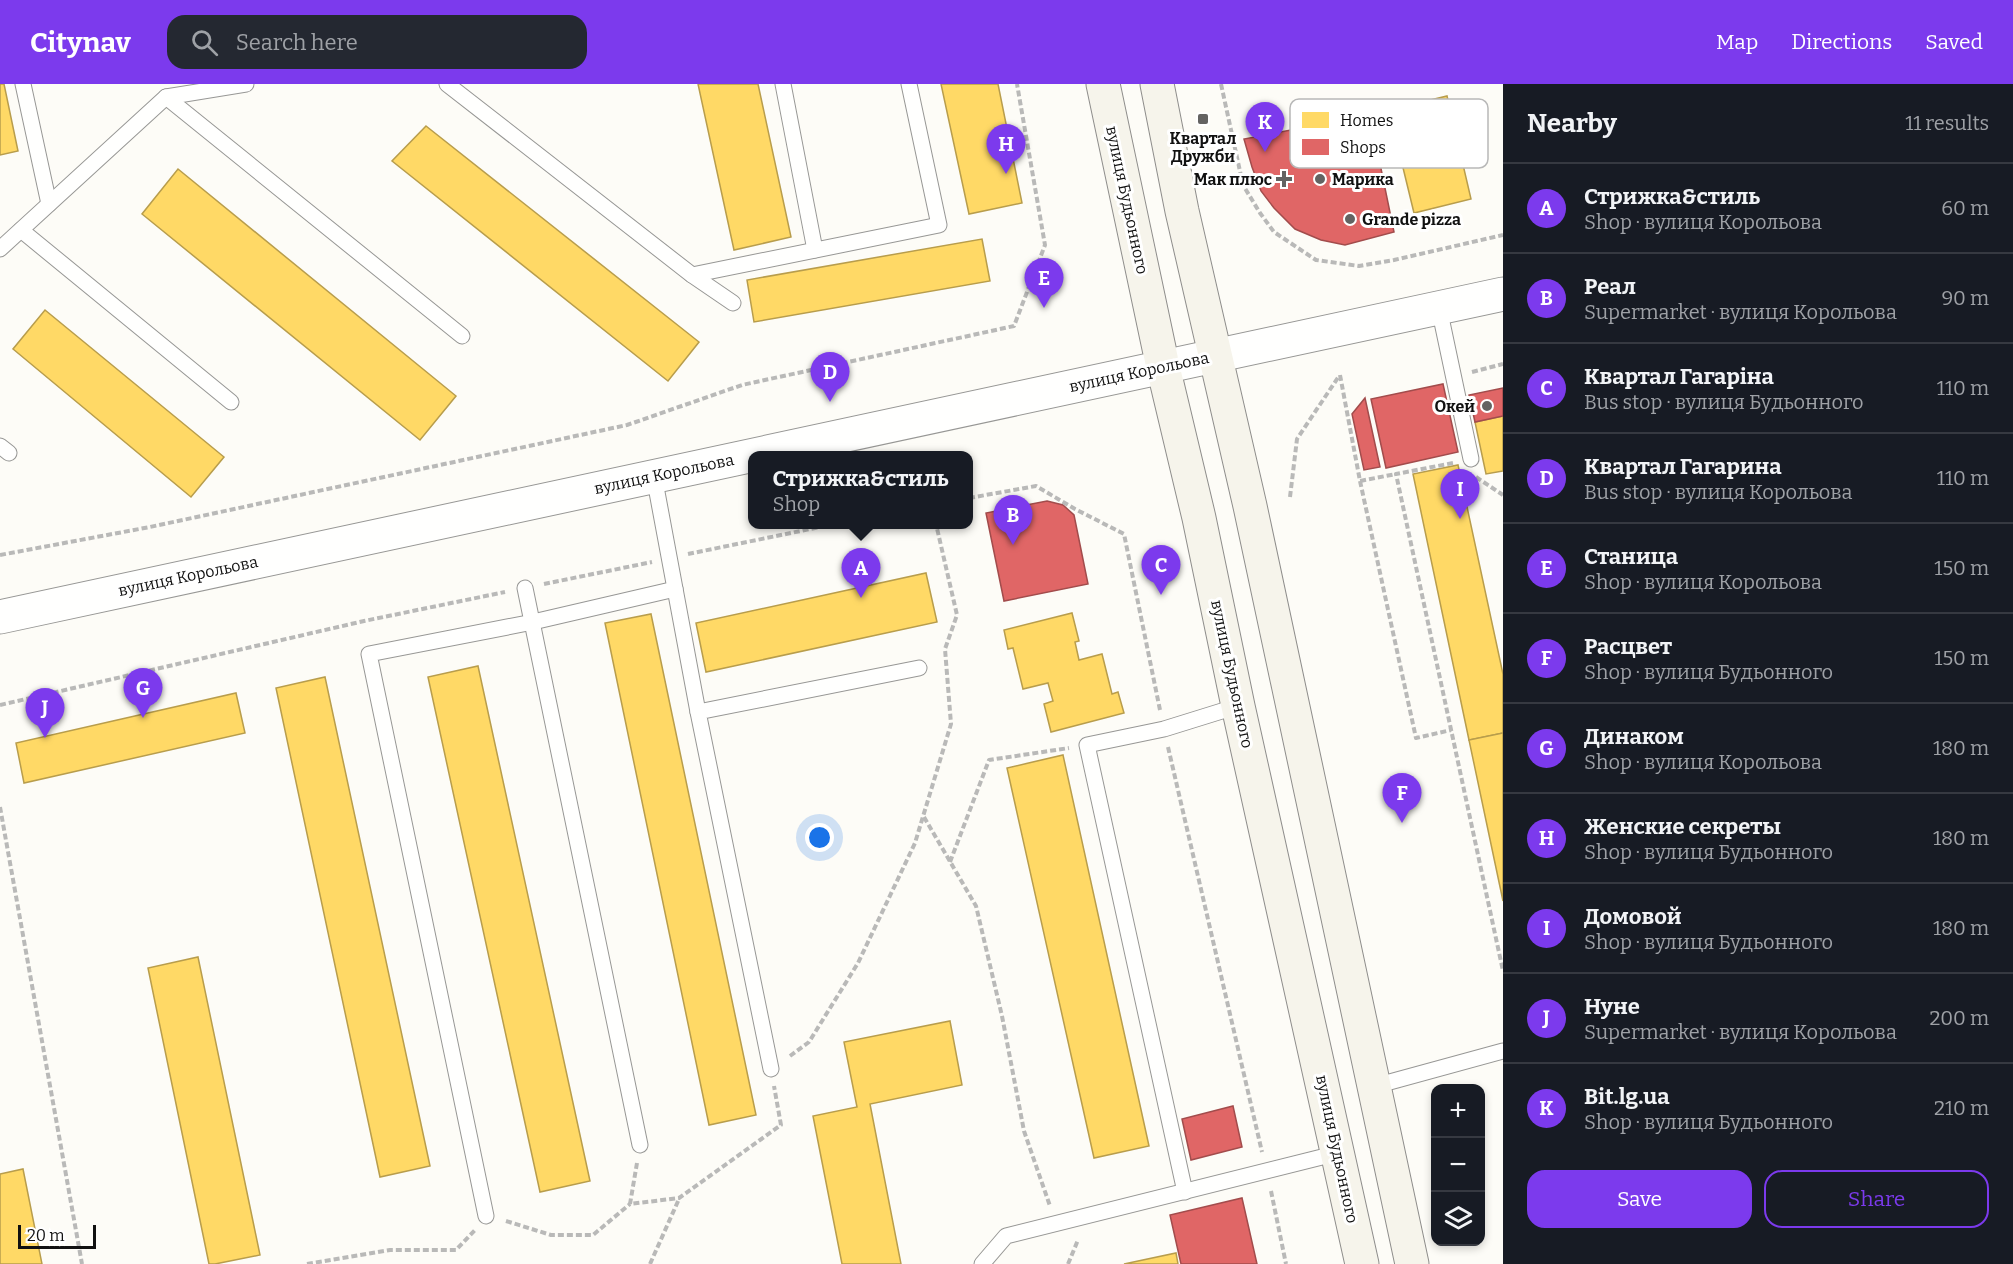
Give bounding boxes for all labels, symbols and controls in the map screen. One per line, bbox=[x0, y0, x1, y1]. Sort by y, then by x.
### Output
search box bbox=[167, 15, 587, 69]
text: Citynav bbox=[30, 26, 131, 59]
icon: search bbox=[188, 26, 221, 59]
text: Search here bbox=[236, 29, 358, 56]
text: Map bbox=[1716, 29, 1758, 55]
text: Directions bbox=[1791, 29, 1892, 55]
text: Saved bbox=[1925, 29, 1983, 55]
legend bbox=[1290, 99, 1488, 168]
pin: K bbox=[1246, 103, 1284, 152]
text: Nearby bbox=[1527, 108, 1617, 139]
text: Homes bbox=[1340, 111, 1393, 130]
text: 11 results bbox=[1905, 111, 1989, 135]
marker: Квартал Дружби bbox=[1196, 112, 1210, 126]
pin: H bbox=[986, 124, 1026, 174]
street label: вулиця Будьонного bbox=[1102, 124, 1152, 276]
place label: Квартал Дружби bbox=[1170, 129, 1236, 166]
text: Shops bbox=[1340, 138, 1386, 157]
place label: Мак плюс bbox=[1194, 170, 1272, 189]
place label: Марика bbox=[1332, 170, 1394, 189]
marker: Мак плюс bbox=[1277, 172, 1291, 186]
marker: Марика bbox=[1313, 172, 1327, 186]
text: Стрижка&стиль bbox=[1584, 183, 1760, 210]
text: A bbox=[1539, 196, 1554, 220]
text: 60 m bbox=[1941, 196, 1989, 220]
place label: Grande pizza bbox=[1362, 210, 1461, 229]
text: Shop · вулиця Корольова bbox=[1584, 210, 1822, 234]
marker: Grande pizza bbox=[1343, 212, 1357, 226]
pin: E bbox=[1024, 258, 1064, 308]
text: Реал bbox=[1584, 273, 1636, 300]
text: B bbox=[1540, 286, 1553, 310]
text: 90 m bbox=[1941, 286, 1989, 310]
text: Supermarket · вулиця Корольова bbox=[1584, 300, 1897, 324]
street label: вулиця Корольова bbox=[1067, 348, 1211, 396]
pin: D bbox=[810, 352, 850, 402]
text: Квартал Гагаріна bbox=[1584, 363, 1774, 390]
text: C bbox=[1540, 376, 1553, 400]
text: 110 m bbox=[1937, 376, 1989, 400]
text: Bus stop · вулиця Будьонного bbox=[1584, 390, 1864, 414]
place label: Окей bbox=[1435, 397, 1475, 416]
marker: Окей bbox=[1480, 399, 1494, 413]
street label: вулиця Корольова bbox=[592, 450, 736, 498]
popup bbox=[748, 451, 973, 529]
text: Квартал Гагарина bbox=[1584, 453, 1782, 480]
text: Стрижка&стиль bbox=[772, 465, 949, 492]
text: D bbox=[1539, 466, 1554, 490]
text: 110 m bbox=[1937, 466, 1989, 490]
pin: I bbox=[1440, 470, 1480, 519]
text: Bus stop · вулиця Корольова bbox=[1584, 480, 1853, 504]
text: Shop bbox=[772, 492, 820, 516]
pin: B bbox=[994, 496, 1032, 545]
text: Станица bbox=[1584, 543, 1678, 570]
pin: C bbox=[1142, 546, 1180, 595]
pin: A bbox=[842, 548, 880, 598]
street label: вулиця Корольова bbox=[116, 552, 260, 600]
text: E bbox=[1540, 556, 1553, 580]
text: 150 m bbox=[1934, 556, 1989, 580]
text: Shop · вулиця Корольова bbox=[1584, 570, 1822, 594]
street label: вулиця Будьонного bbox=[1207, 598, 1257, 750]
text: Расцвет bbox=[1584, 633, 1672, 660]
text: F bbox=[1541, 646, 1552, 670]
text: 150 m bbox=[1934, 646, 1989, 670]
text: Shop · вулиця Будьонного bbox=[1584, 660, 1833, 684]
pin: G bbox=[124, 668, 162, 718]
pin: J bbox=[26, 688, 64, 738]
text: Динаком bbox=[1584, 723, 1684, 750]
text: G bbox=[1539, 736, 1554, 760]
text: 180 m bbox=[1933, 736, 1989, 760]
text: Shop · вулиця Корольова bbox=[1584, 750, 1822, 774]
pin: F bbox=[1382, 774, 1422, 823]
text: Женские секреты bbox=[1584, 813, 1781, 840]
your location bbox=[805, 823, 834, 852]
text: H bbox=[1539, 826, 1554, 850]
text: 180 m bbox=[1933, 826, 1989, 850]
text: Shop · вулиця Будьонного bbox=[1584, 840, 1833, 864]
text: Домовой bbox=[1584, 903, 1682, 930]
text: I bbox=[1543, 916, 1550, 940]
text: 180 m bbox=[1933, 916, 1989, 940]
text: Shop · вулиця Будьонного bbox=[1584, 930, 1833, 954]
text: Нуне bbox=[1584, 993, 1640, 1020]
text: J bbox=[1543, 1006, 1550, 1030]
text: 200 m bbox=[1929, 1006, 1989, 1030]
text: Supermarket · вулиця Корольова bbox=[1584, 1020, 1897, 1044]
street label: вулиця Будьонного bbox=[1312, 1073, 1362, 1225]
text: Bit.lg.ua bbox=[1584, 1083, 1670, 1110]
map controls bbox=[1431, 1084, 1485, 1246]
button: + bbox=[1431, 1084, 1485, 1138]
text: K bbox=[1539, 1096, 1554, 1120]
text: 210 m bbox=[1934, 1096, 1989, 1120]
text: Shop · вулиця Будьонного bbox=[1584, 1110, 1833, 1134]
button: − bbox=[1431, 1138, 1485, 1192]
button: Save bbox=[1527, 1170, 1752, 1228]
button: Share bbox=[1764, 1170, 1989, 1228]
button: layers bbox=[1431, 1192, 1485, 1246]
scale bar bbox=[18, 1222, 96, 1250]
text: 20 m bbox=[27, 1226, 64, 1245]

